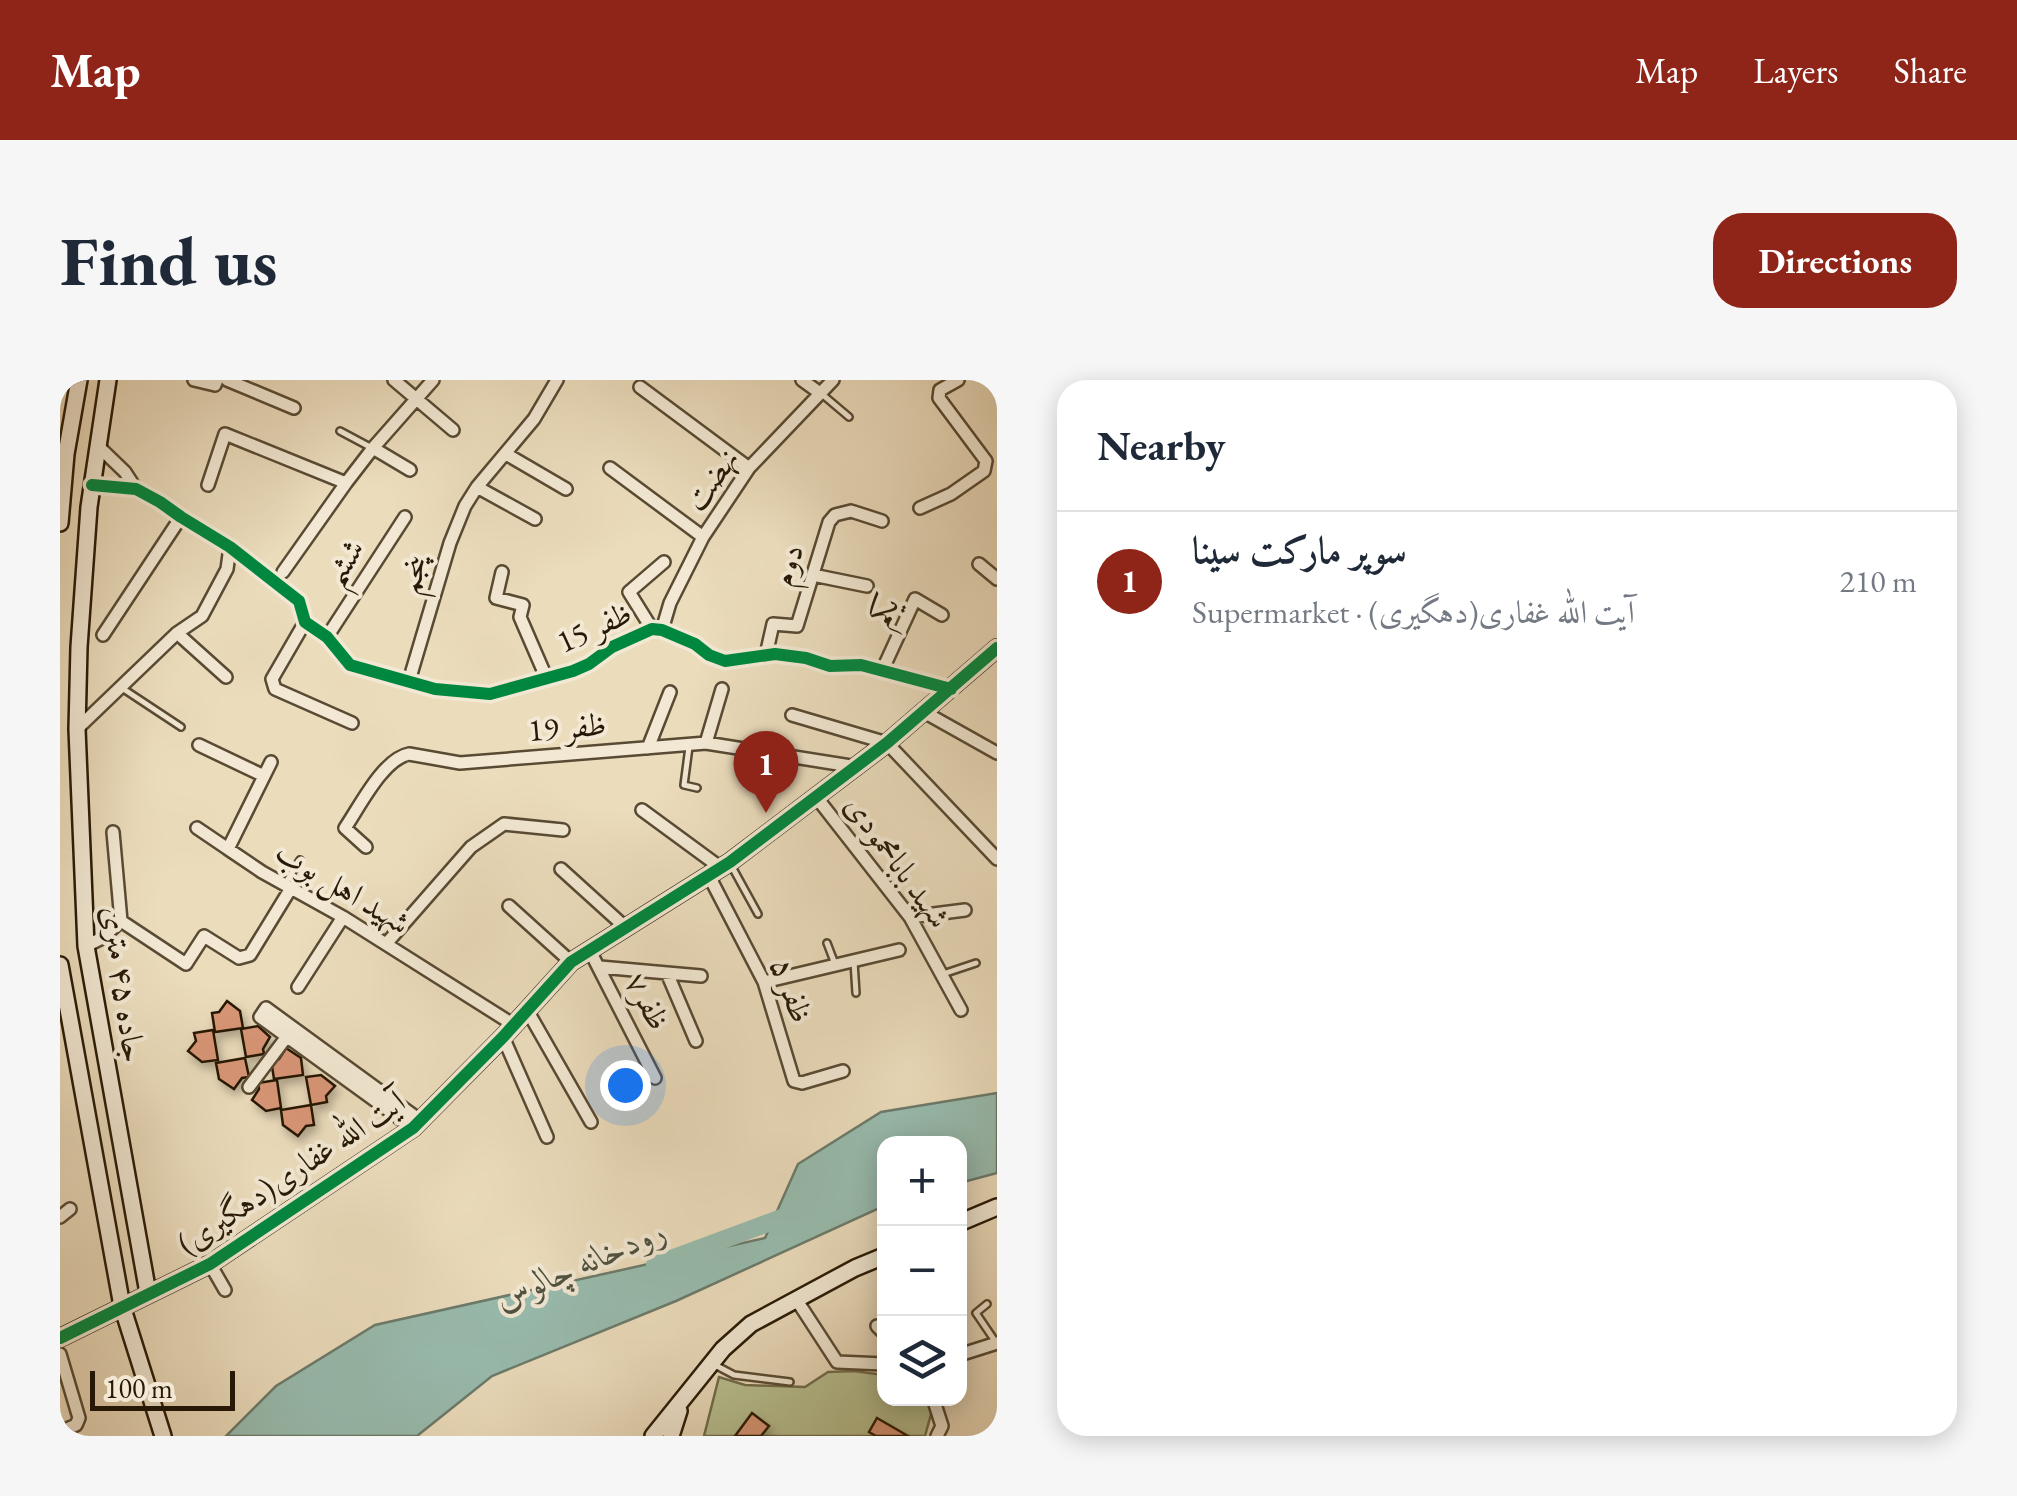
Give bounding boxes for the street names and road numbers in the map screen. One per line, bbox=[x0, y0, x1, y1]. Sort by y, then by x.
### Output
street label: نهضت bbox=[674, 439, 748, 519]
street label: ششم bbox=[312, 530, 383, 600]
street label: دوم bbox=[761, 539, 820, 593]
street label: پنجم bbox=[386, 548, 447, 601]
street label: یکم bbox=[858, 585, 917, 638]
street label: ظفر 15 bbox=[550, 591, 638, 663]
street label: ظفر 19 bbox=[526, 703, 608, 751]
street label: شهید بابامحمودی bbox=[835, 786, 961, 936]
street label: شهید اهل بوب bbox=[267, 830, 418, 945]
street label: جاده ۴۵ متری bbox=[92, 903, 156, 1065]
street label: ظفر ۵ bbox=[761, 952, 823, 1028]
street label: ظفر۷ bbox=[616, 965, 680, 1037]
street label: آیت الله غفاری(دهگیری) bbox=[167, 1075, 416, 1264]

